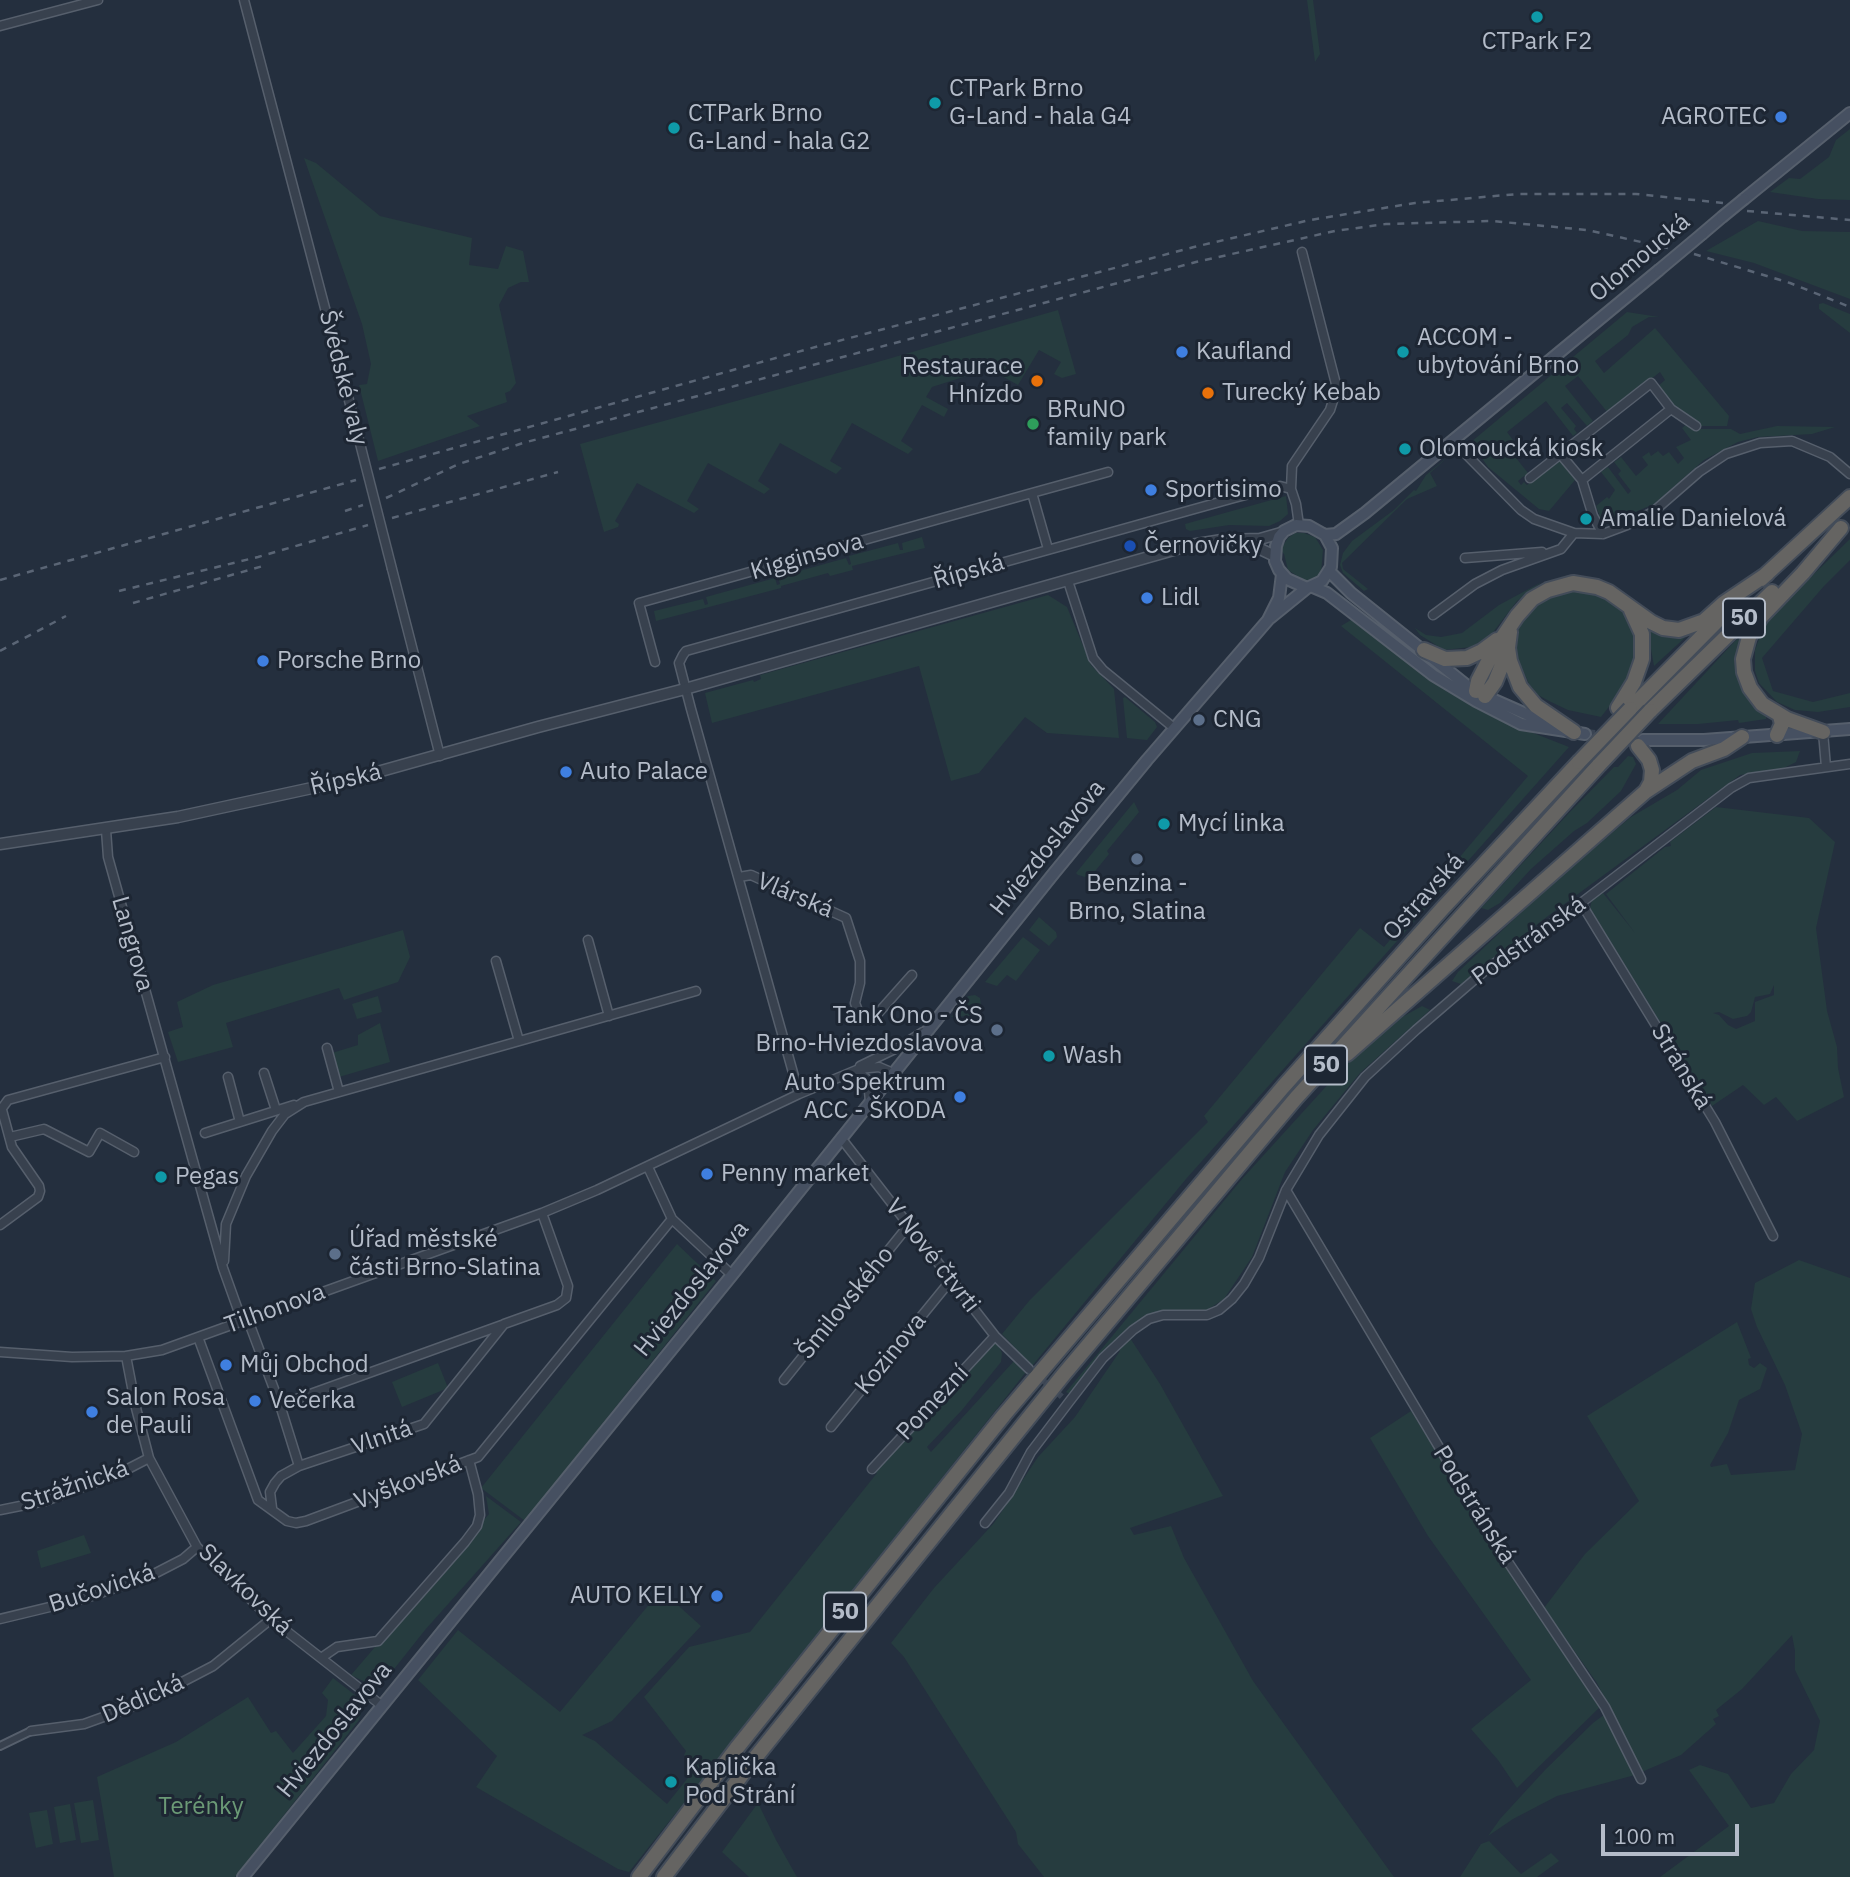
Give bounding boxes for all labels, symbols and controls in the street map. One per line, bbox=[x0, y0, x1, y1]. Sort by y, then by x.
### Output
marker: CTPark F2 bbox=[1529, 9, 1545, 25]
place label: CTPark F2 bbox=[1482, 28, 1592, 56]
place label: CTPark Brno G-Land - hala G4 bbox=[949, 75, 1131, 131]
marker: CTPark Brno G-Land - hala G4 bbox=[927, 95, 943, 111]
place label: CTPark Brno G-Land - hala G2 bbox=[688, 100, 870, 156]
place label: AGROTEC bbox=[1661, 103, 1767, 131]
marker: AGROTEC bbox=[1773, 109, 1789, 125]
marker: CTPark Brno G-Land - hala G2 bbox=[666, 120, 682, 136]
street label: Olomoucká bbox=[1584, 208, 1696, 308]
street label: Švédské valy bbox=[312, 308, 374, 448]
place label: ACCOM - ubytování Brno bbox=[1417, 324, 1579, 380]
place label: Kaufland bbox=[1196, 338, 1292, 366]
marker: Kaufland bbox=[1174, 344, 1190, 360]
marker: ACCOM - ubytování Brno bbox=[1395, 344, 1411, 360]
place label: Restaurace Hnízdo bbox=[902, 353, 1023, 409]
marker: Restaurace Hnízdo bbox=[1029, 373, 1045, 389]
place label: Turecký Kebab bbox=[1222, 379, 1381, 407]
marker: Turecký Kebab bbox=[1200, 385, 1216, 401]
place label: BRuNO family park bbox=[1047, 396, 1167, 452]
marker: BRuNO family park bbox=[1025, 416, 1041, 432]
place label: Olomoucká kiosk bbox=[1419, 435, 1603, 463]
marker: Olomoucká kiosk bbox=[1397, 441, 1413, 457]
place label: Sportisimo bbox=[1165, 476, 1282, 504]
marker: Sportisimo bbox=[1143, 482, 1159, 498]
place label: Amalie Danielová bbox=[1600, 505, 1786, 533]
marker: Amalie Danielová bbox=[1578, 511, 1594, 527]
street label: Kigginsova bbox=[747, 527, 867, 587]
place label: Černovičky bbox=[1144, 532, 1262, 560]
marker: Černovičky bbox=[1122, 538, 1138, 554]
street label: Řípská bbox=[930, 548, 1008, 596]
place label: Lidl bbox=[1161, 584, 1199, 612]
marker: Lidl bbox=[1139, 590, 1155, 606]
road number: 50 bbox=[1723, 598, 1765, 638]
place label: Porsche Brno bbox=[277, 647, 421, 675]
marker: Porsche Brno bbox=[255, 653, 271, 669]
place label: CNG bbox=[1213, 706, 1262, 734]
marker: CNG bbox=[1191, 712, 1207, 728]
street label: Řípská bbox=[308, 758, 384, 802]
place label: Auto Palace bbox=[580, 758, 708, 786]
marker: Auto Palace bbox=[558, 764, 574, 780]
street label: Hviezdoslavova bbox=[985, 774, 1111, 922]
place label: Mycí linka bbox=[1178, 810, 1285, 838]
marker: Mycí linka bbox=[1156, 816, 1172, 832]
street label: Ostravská bbox=[1377, 848, 1471, 946]
marker: Benzina - Brno, Slatina bbox=[1129, 851, 1145, 867]
street label: Vlárská bbox=[753, 867, 837, 925]
place label: Benzina - Brno, Slatina bbox=[1068, 870, 1206, 926]
street label: Podstránská bbox=[1467, 890, 1591, 992]
street label: Langrova bbox=[105, 893, 159, 995]
place label: Tank Ono - ČS Brno-Hviezdoslavova bbox=[755, 1002, 983, 1058]
street label: Stránská bbox=[1644, 1019, 1718, 1115]
marker: Tank Ono - ČS Brno-Hviezdoslavova bbox=[989, 1022, 1005, 1038]
place label: Wash bbox=[1063, 1042, 1122, 1070]
road number: 50 bbox=[1305, 1046, 1347, 1084]
marker: Wash bbox=[1041, 1048, 1057, 1064]
place label: Auto Spektrum ACC - ŠKODA bbox=[784, 1069, 946, 1125]
marker: Auto Spektrum ACC - ŠKODA bbox=[952, 1089, 968, 1105]
place label: Penny market bbox=[721, 1160, 869, 1188]
place label: Pegas bbox=[175, 1163, 239, 1191]
marker: Penny market bbox=[699, 1166, 715, 1182]
marker: Pegas bbox=[153, 1169, 169, 1185]
street label: V Nové čtvrti bbox=[879, 1193, 985, 1319]
street label: Hviezdoslavova bbox=[629, 1215, 755, 1363]
place label: Úřad městské části Brno-Slatina bbox=[349, 1226, 541, 1282]
street label: Šmilovského bbox=[792, 1241, 900, 1365]
marker: Úřad městské části Brno-Slatina bbox=[327, 1246, 343, 1262]
street label: Tilhonova bbox=[221, 1278, 329, 1340]
street label: Kozinova bbox=[849, 1307, 933, 1401]
place label: Můj Obchod bbox=[240, 1351, 369, 1379]
marker: Můj Obchod bbox=[218, 1357, 234, 1373]
street label: Pomezní bbox=[891, 1359, 975, 1447]
place label: Salon Rosa de Pauli bbox=[106, 1384, 225, 1440]
place label: Večerka bbox=[269, 1387, 355, 1415]
marker: Večerka bbox=[247, 1393, 263, 1409]
marker: Salon Rosa de Pauli bbox=[84, 1404, 100, 1420]
street label: Vlnitá bbox=[348, 1414, 416, 1462]
street label: Podstránská bbox=[1426, 1441, 1522, 1569]
street label: Vyškovská bbox=[350, 1449, 466, 1517]
street label: Strážnická bbox=[17, 1454, 133, 1518]
street label: Slavkovská bbox=[192, 1538, 298, 1642]
street label: Bučovická bbox=[45, 1558, 159, 1620]
place label: AUTO KELLY bbox=[570, 1582, 703, 1610]
marker: AUTO KELLY bbox=[709, 1588, 725, 1604]
road number: 50 bbox=[824, 1592, 866, 1632]
street label: Hviezdoslavova bbox=[272, 1656, 398, 1804]
street label: Dědická bbox=[98, 1668, 188, 1730]
place label: Kaplička Pod Strání bbox=[685, 1754, 796, 1810]
marker: Kaplička Pod Strání bbox=[663, 1774, 679, 1790]
park label: Terénky bbox=[158, 1793, 244, 1821]
scale bar bbox=[1605, 1811, 1743, 1855]
text: 100 m bbox=[1614, 1822, 1675, 1850]

